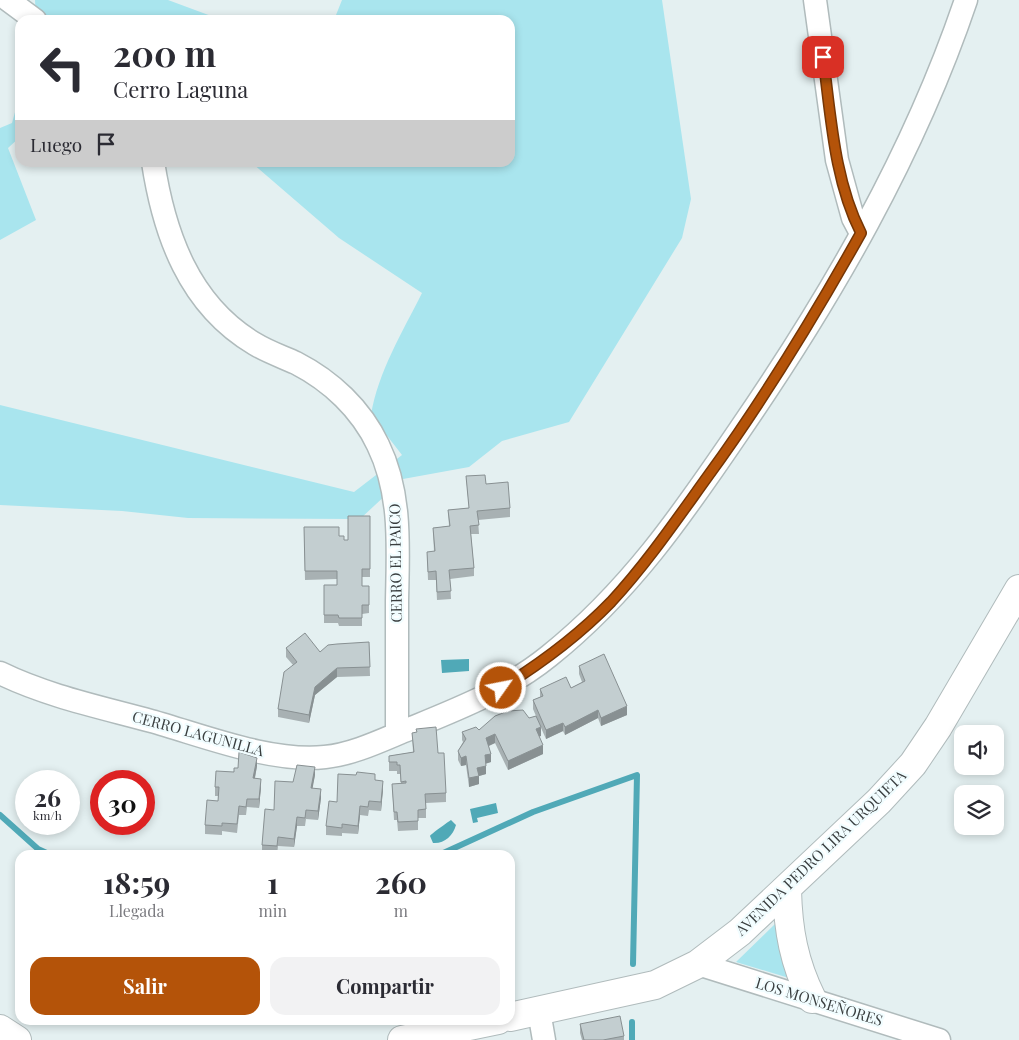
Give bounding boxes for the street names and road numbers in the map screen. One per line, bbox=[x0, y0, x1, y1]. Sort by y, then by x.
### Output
street label: CERRO EL PAICO bbox=[384, 503, 406, 623]
street label: CERRO LAGUNILLA bbox=[130, 706, 267, 760]
street label: AVENIDA PEDRO LIRA URQUIETA bbox=[730, 765, 910, 940]
street label: LOS MONSEÑORES bbox=[753, 972, 885, 1030]

